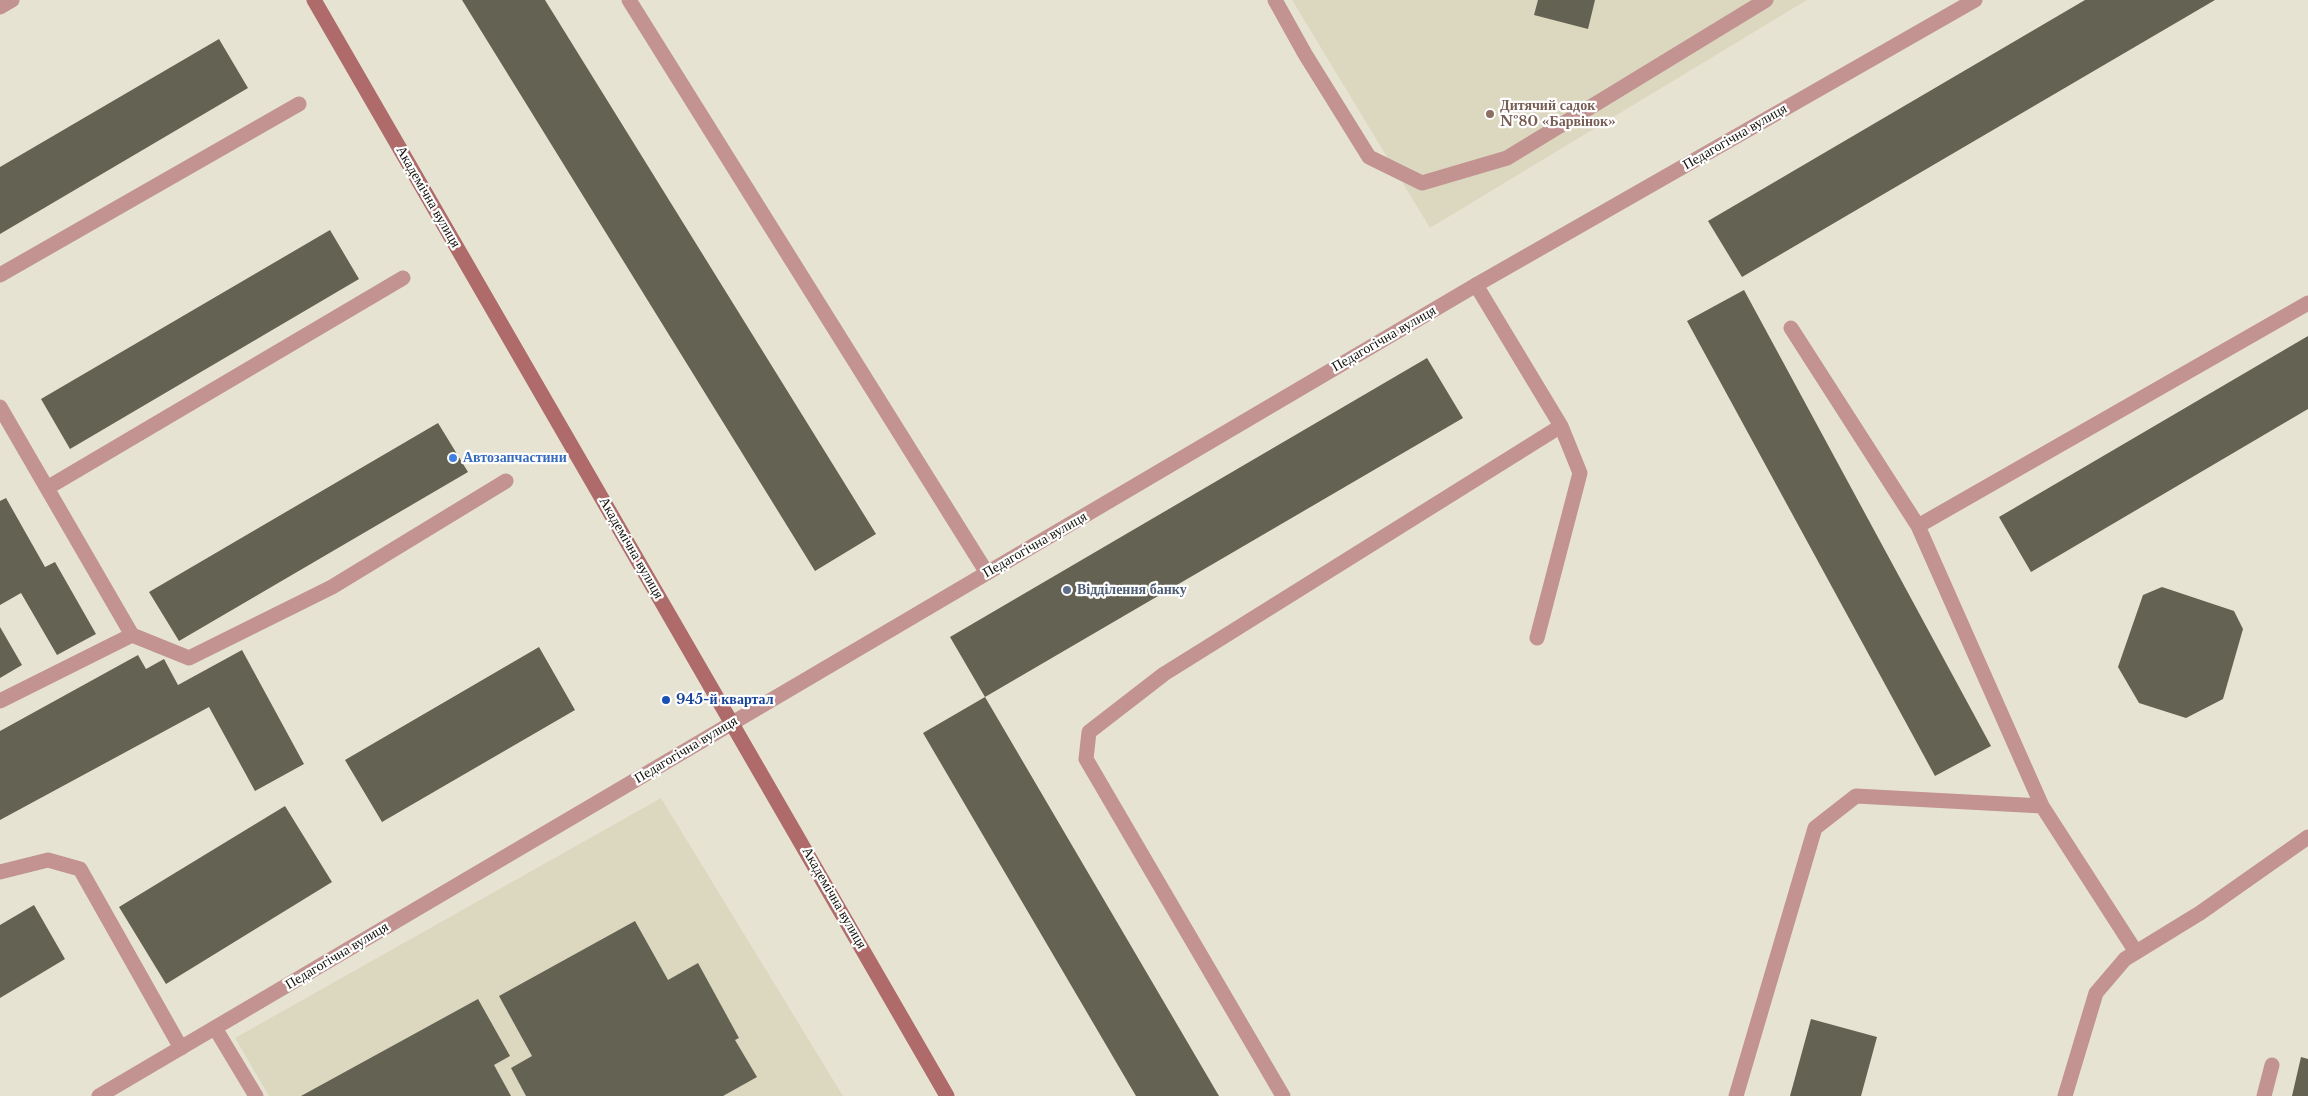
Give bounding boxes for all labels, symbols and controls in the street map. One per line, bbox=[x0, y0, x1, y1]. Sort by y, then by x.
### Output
place label: Дитячий садок №80 «Барвінок» bbox=[1500, 98, 1616, 130]
street label: Педагогічна вулиця bbox=[1680, 100, 1790, 174]
marker: Дитячий садок №80 «Барвінок» bbox=[1484, 108, 1496, 120]
street label: Академічна вулиця bbox=[392, 143, 464, 251]
street label: Педагогічна вулиця bbox=[1329, 302, 1439, 376]
place label: Автозапчастини bbox=[463, 450, 567, 466]
marker: Автозапчастини bbox=[447, 452, 459, 464]
street label: Академічна вулиця bbox=[595, 494, 667, 602]
street label: Педагогічна вулиця bbox=[980, 508, 1090, 582]
place label: Відділення банку bbox=[1077, 582, 1187, 598]
marker: Відділення банку bbox=[1061, 584, 1073, 596]
place label: 945-й квартал bbox=[676, 692, 774, 708]
marker: 945-й квартал bbox=[660, 694, 672, 706]
street label: Педагогічна вулиця bbox=[631, 713, 741, 787]
street label: Академічна вулиця bbox=[798, 844, 870, 952]
street label: Педагогічна вулиця bbox=[282, 919, 392, 993]

